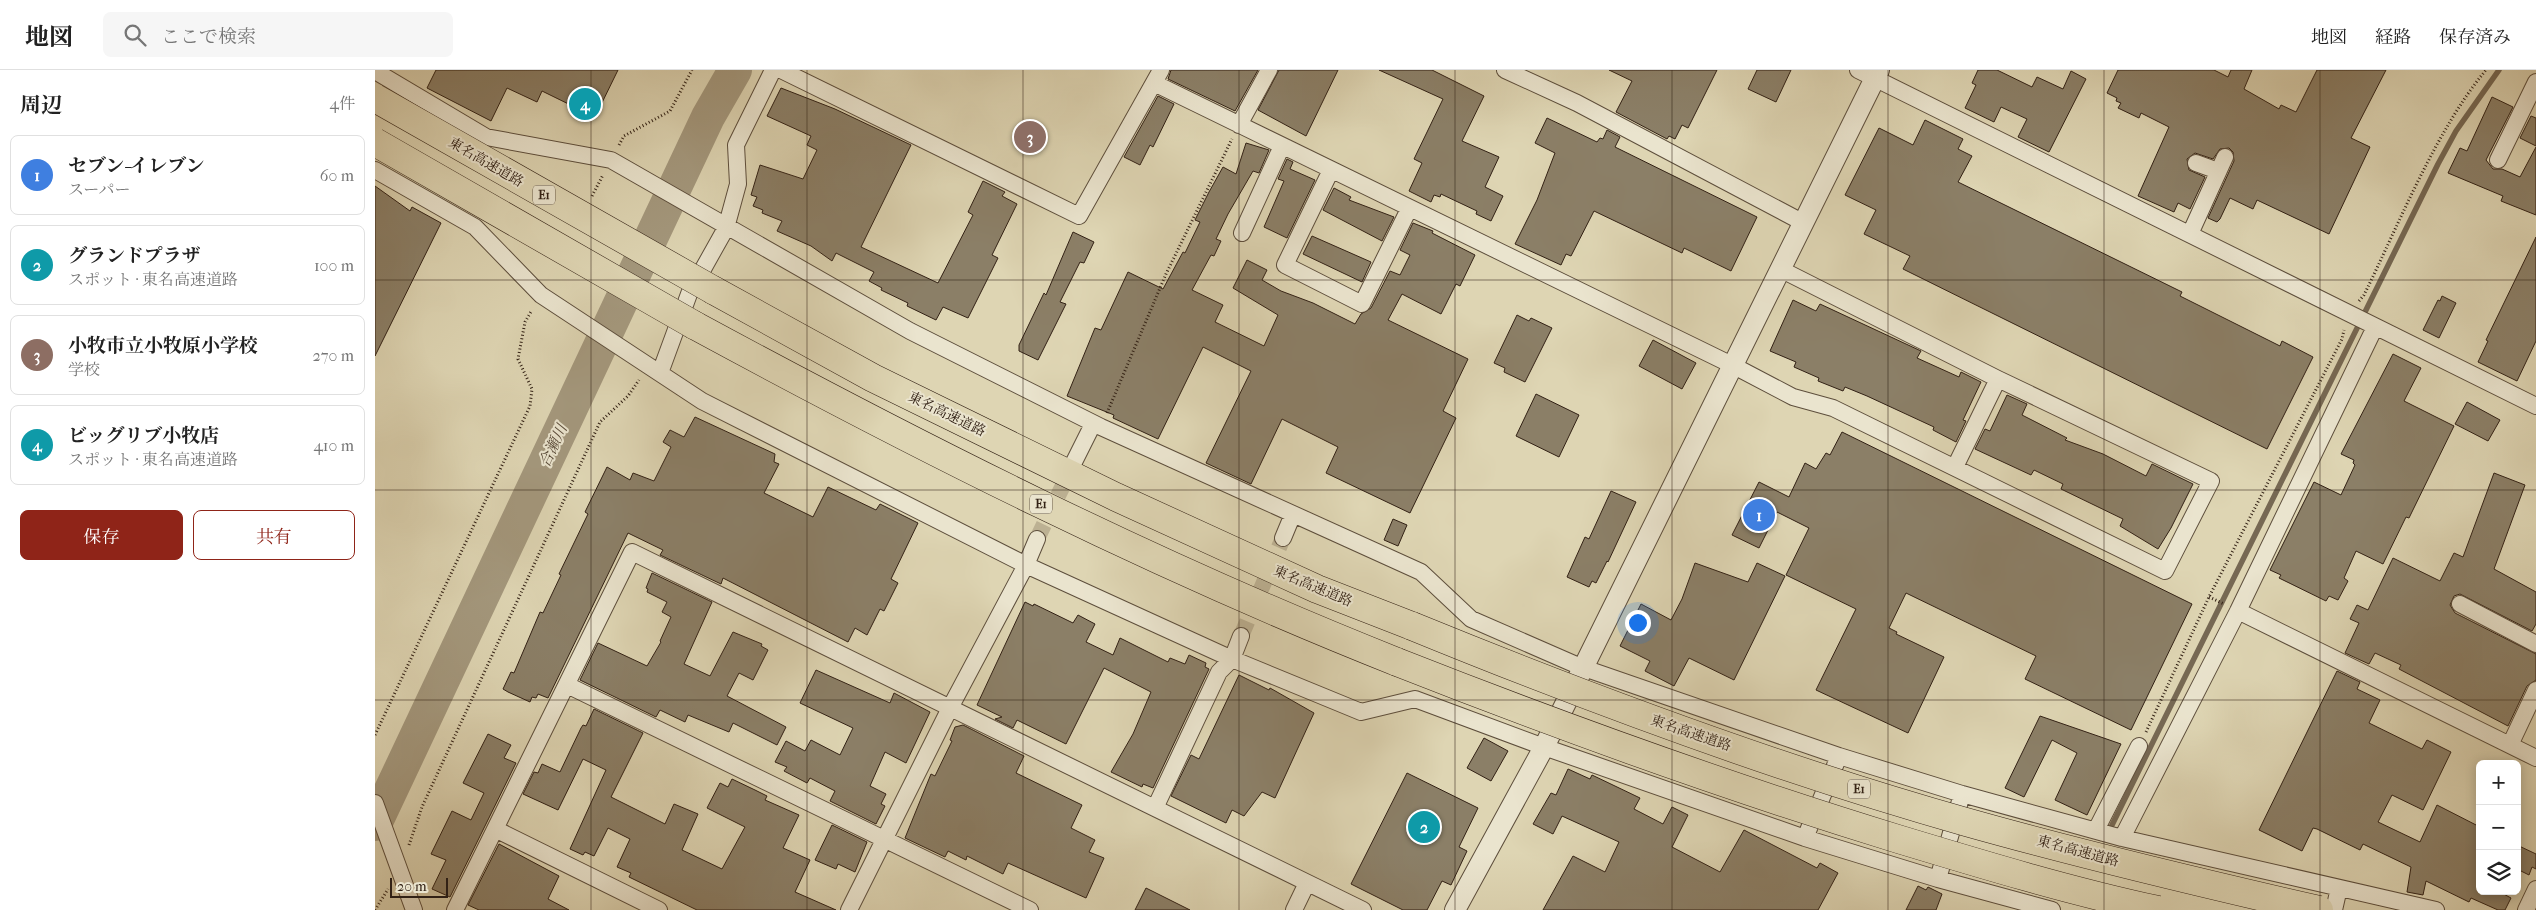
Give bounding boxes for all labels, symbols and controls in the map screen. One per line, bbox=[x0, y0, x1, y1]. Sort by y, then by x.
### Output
search box bbox=[103, 12, 453, 57]
icon: search bbox=[121, 21, 149, 49]
text: 地図 bbox=[25, 23, 73, 51]
text: ここで検索 bbox=[161, 26, 256, 48]
text: 地図 bbox=[2311, 27, 2347, 48]
text: 経路 bbox=[2375, 27, 2411, 48]
text: 保存済み bbox=[2439, 27, 2511, 48]
pin: 4 bbox=[569, 85, 601, 123]
text: 周辺 bbox=[20, 93, 62, 117]
text: 4件 bbox=[330, 94, 355, 113]
pin: 3 bbox=[1014, 118, 1046, 156]
street label: 東名高速道路 bbox=[445, 134, 527, 190]
text: セブン-イレブン bbox=[68, 155, 204, 177]
text: 1 bbox=[34, 166, 40, 185]
text: 60 m bbox=[320, 166, 354, 185]
text: スーパー bbox=[68, 180, 130, 199]
road number: E1 bbox=[533, 186, 555, 204]
text: グランドプラザ bbox=[68, 245, 200, 267]
text: 2 bbox=[33, 256, 41, 275]
text: 100 m bbox=[314, 256, 354, 275]
text: スポット · 東名高速道路 bbox=[68, 270, 238, 289]
text: 小牧市立小牧原小学校 bbox=[68, 335, 258, 357]
text: 3 bbox=[34, 346, 40, 365]
text: 270 m bbox=[313, 346, 354, 365]
text: 学校 bbox=[68, 360, 100, 379]
street label: 東名高速道路 bbox=[906, 388, 988, 440]
water label: 合瀬川 bbox=[535, 420, 572, 470]
text: ビッグリブ小牧店 bbox=[68, 425, 219, 447]
text: 4 bbox=[32, 436, 42, 455]
text: 410 m bbox=[313, 436, 354, 455]
text: スポット · 東名高速道路 bbox=[68, 450, 238, 469]
road number: E1 bbox=[1030, 494, 1052, 514]
pin: 1 bbox=[1743, 496, 1775, 534]
button: 保存 bbox=[20, 510, 183, 560]
button: 共有 bbox=[193, 510, 355, 560]
street label: 東名高速道路 bbox=[1271, 562, 1355, 610]
your location bbox=[1625, 610, 1651, 636]
street label: 東名高速道路 bbox=[1649, 711, 1733, 755]
map controls bbox=[2476, 760, 2521, 895]
button: + bbox=[2476, 760, 2521, 805]
road number: E1 bbox=[1848, 780, 1870, 799]
button: − bbox=[2476, 805, 2521, 850]
pin: 2 bbox=[1408, 808, 1440, 846]
street label: 東名高速道路 bbox=[2035, 832, 2121, 870]
button: layers bbox=[2476, 850, 2521, 895]
scale bar bbox=[390, 875, 447, 898]
text: 20 m bbox=[397, 878, 427, 895]

